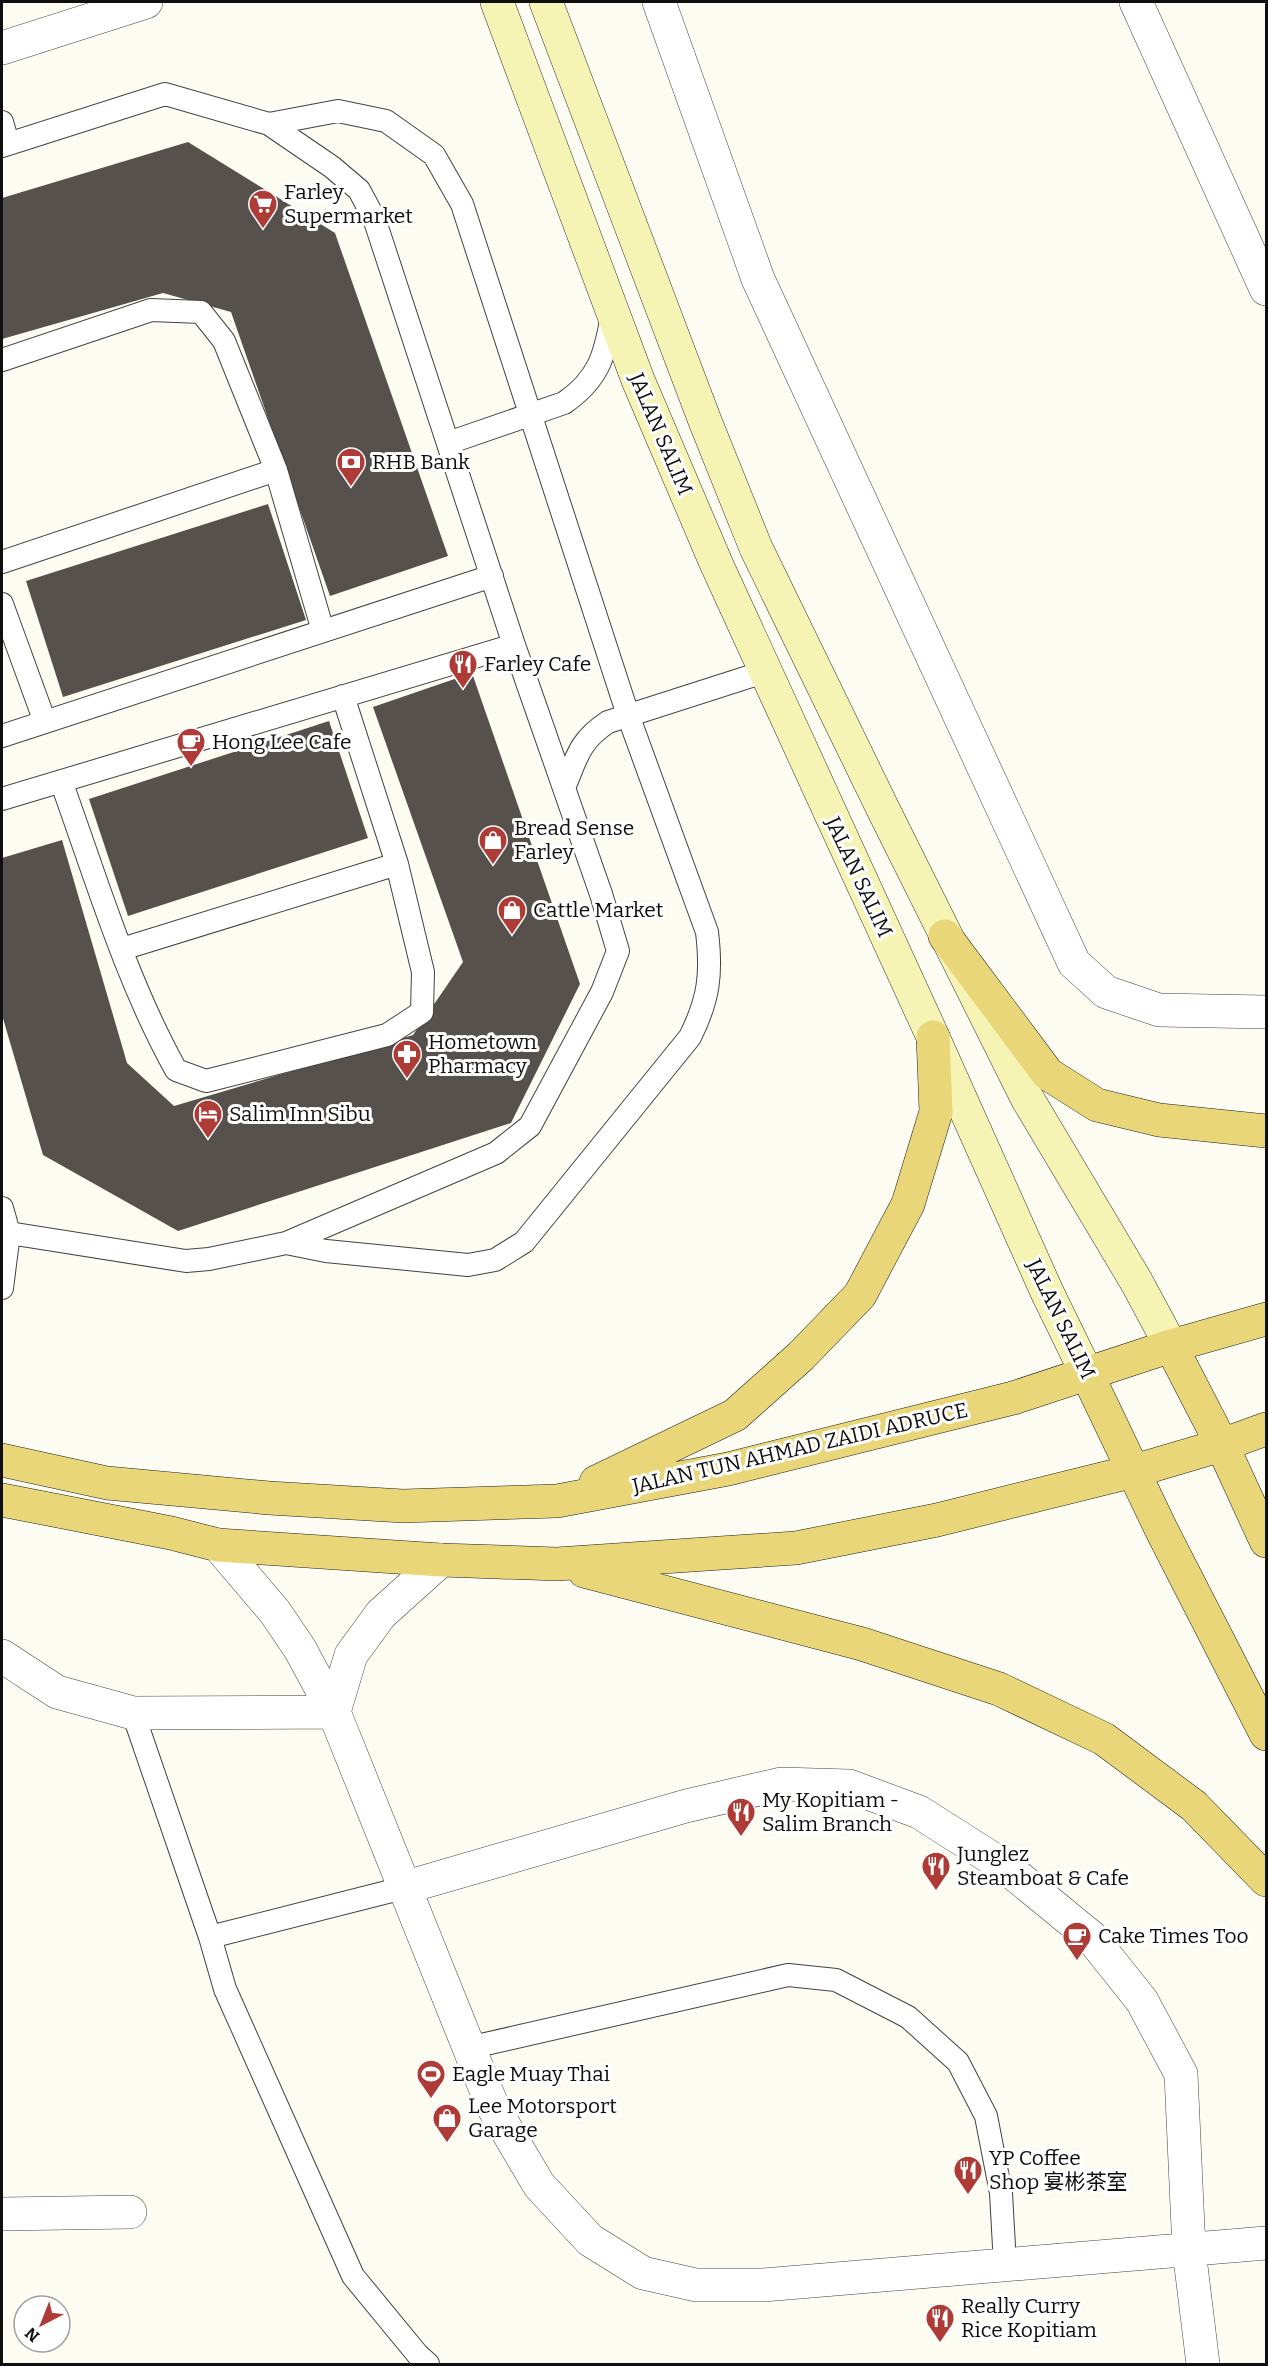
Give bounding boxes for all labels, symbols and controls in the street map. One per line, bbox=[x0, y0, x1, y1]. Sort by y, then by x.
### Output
place label: Farley Supermarket bbox=[284, 179, 413, 229]
supermarket icon: Farley Supermarket bbox=[247, 188, 279, 230]
street label: JALAN SALIM bbox=[623, 368, 698, 499]
bank icon: RHB Bank bbox=[335, 446, 367, 488]
place label: RHB Bank bbox=[372, 449, 470, 475]
restaurant icon: Farley Cafe bbox=[447, 648, 479, 690]
place label: Farley Cafe bbox=[484, 651, 591, 677]
cafe icon: Hong Lee Cafe bbox=[175, 726, 207, 768]
place label: Hong Lee Cafe bbox=[212, 729, 351, 755]
street label: JALAN SALIM bbox=[819, 812, 898, 942]
place label: Bread Sense Farley bbox=[514, 815, 634, 865]
shop icon: Bread Sense Farley bbox=[477, 824, 509, 866]
shop icon: Cattle Market bbox=[496, 894, 528, 936]
place label: Cattle Market bbox=[533, 897, 664, 923]
place label: Hometown Pharmacy bbox=[428, 1029, 537, 1079]
pharmacy icon: Hometown Pharmacy bbox=[391, 1038, 423, 1080]
hotel icon: Salim Inn Sibu bbox=[192, 1098, 224, 1140]
place label: Salim Inn Sibu bbox=[229, 1101, 371, 1127]
street label: JALAN SALIM bbox=[1020, 1254, 1101, 1383]
street label: JALAN TUN AHMAD ZAIDI ADRUCE bbox=[629, 1397, 970, 1500]
place label: My Kopitiam - Salim Branch bbox=[762, 1787, 899, 1837]
restaurant icon: My Kopitiam - Salim Branch bbox=[725, 1796, 757, 1838]
place label: Junglez Steamboat & Cafe bbox=[956, 1841, 1129, 1891]
restaurant icon: Junglez Steamboat & Cafe bbox=[920, 1850, 952, 1892]
cafe icon: Cake Times Too bbox=[1061, 1920, 1093, 1962]
place label: Cake Times Too bbox=[1098, 1923, 1249, 1949]
sports icon: Eagle Muay Thai bbox=[415, 2058, 447, 2100]
place label: Eagle Muay Thai bbox=[452, 2061, 610, 2087]
place label: Lee Motorsport Garage bbox=[468, 2093, 617, 2143]
shop icon: Lee Motorsport Garage bbox=[431, 2102, 463, 2144]
place label: YP Coffee Shop 宴彬茶室 bbox=[989, 2145, 1127, 2195]
restaurant icon: YP Coffee Shop 宴彬茶室 bbox=[952, 2154, 984, 2196]
place label: Really Curry Rice Kopitiam bbox=[961, 2293, 1097, 2343]
north arrow bbox=[12, 2294, 72, 2354]
restaurant icon: Really Curry Rice Kopitiam bbox=[924, 2302, 956, 2344]
text: N bbox=[21, 2324, 43, 2346]

